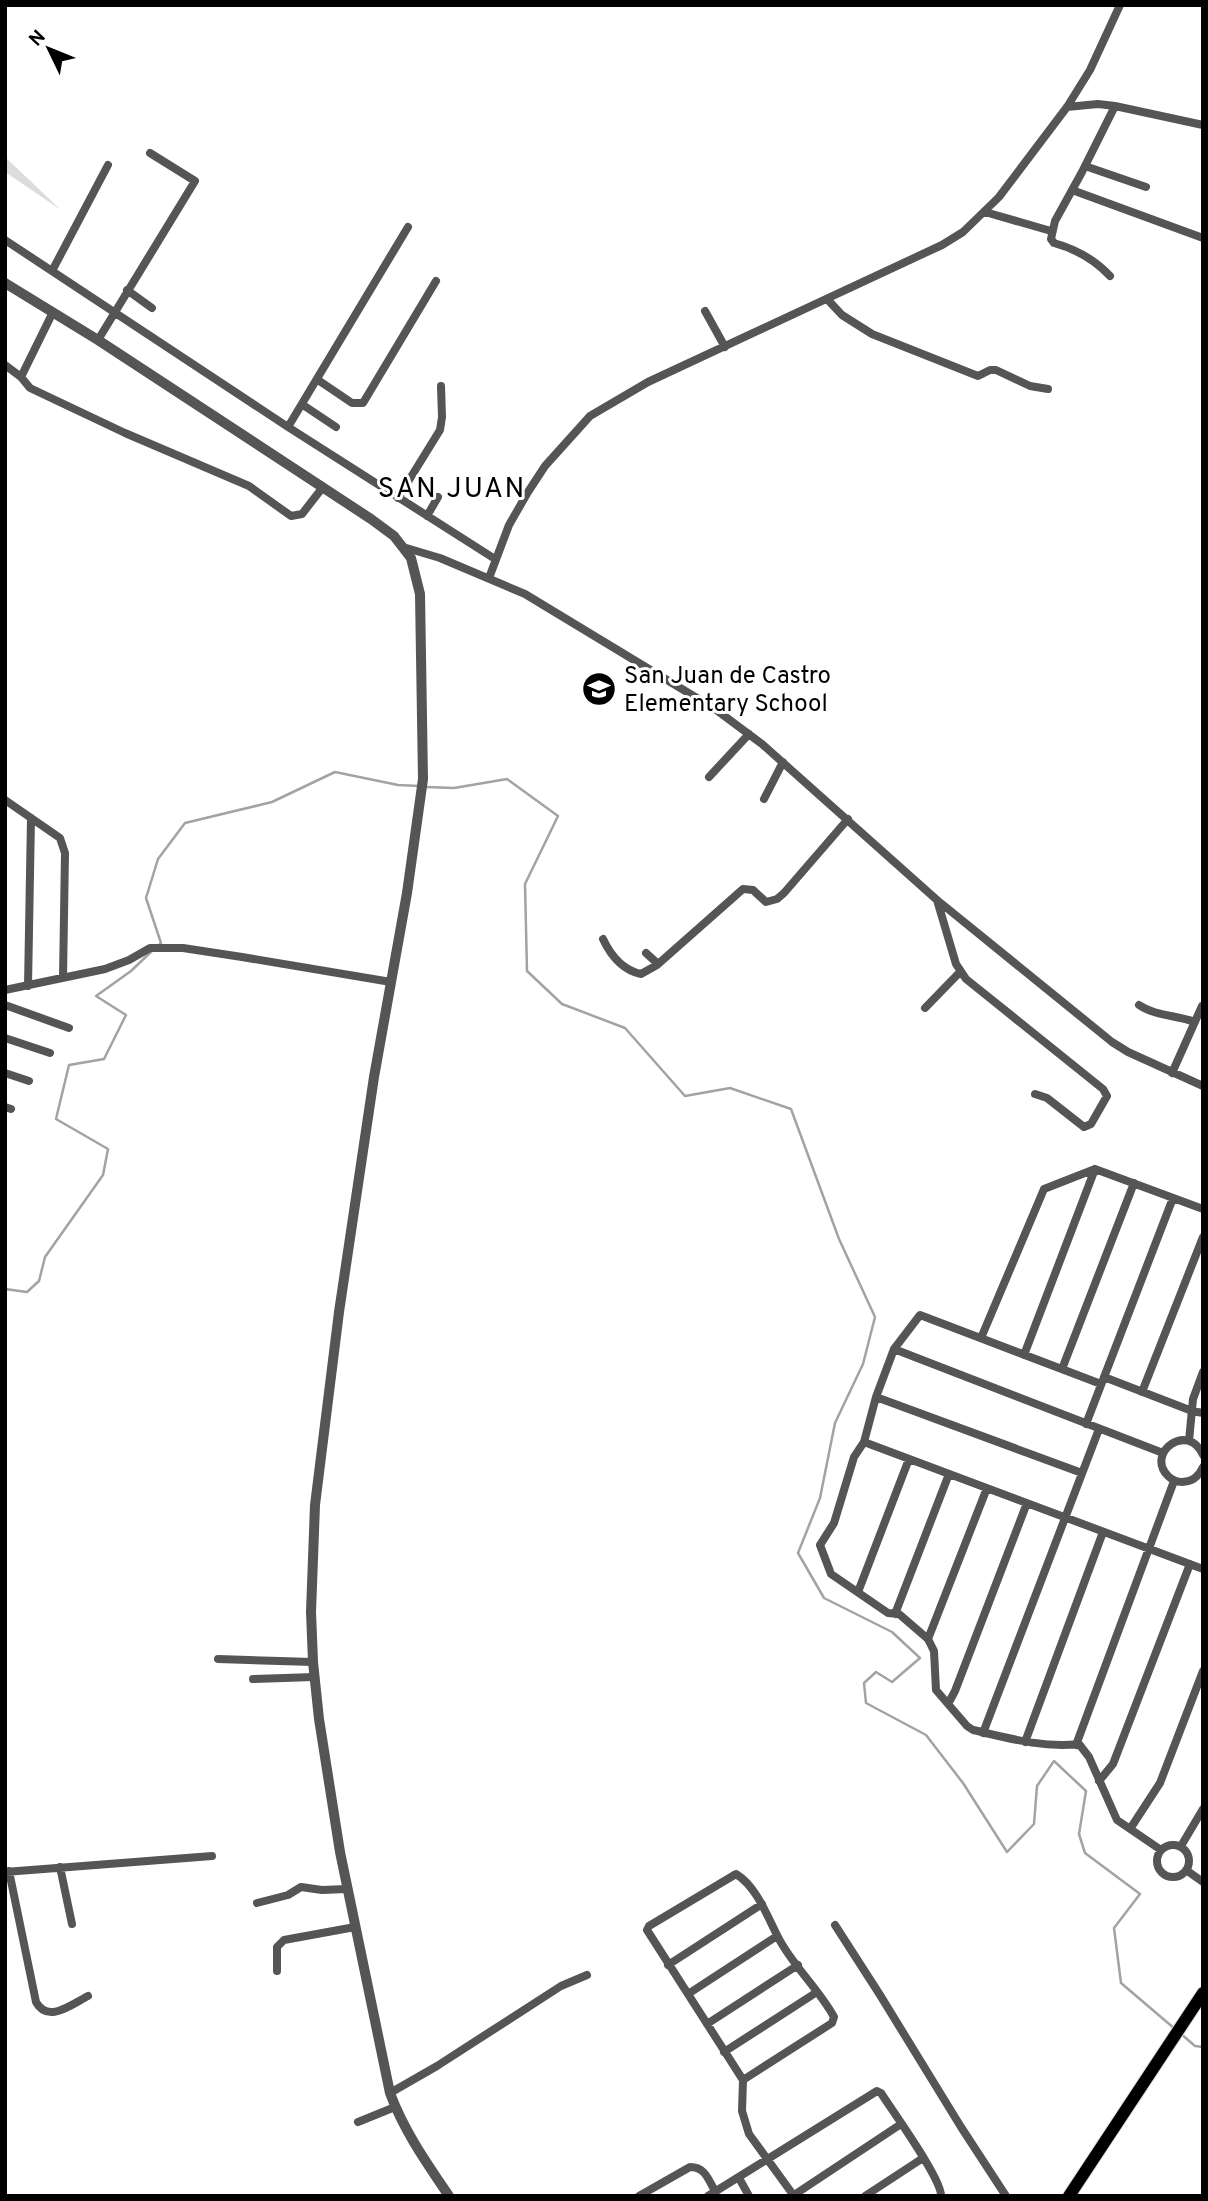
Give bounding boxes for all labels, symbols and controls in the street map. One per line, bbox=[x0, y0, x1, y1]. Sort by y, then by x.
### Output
north arrow bbox=[14, 14, 84, 84]
text: N bbox=[25, 26, 51, 52]
district label: SAN JUAN bbox=[378, 472, 526, 508]
place label: San Juan de Castro Elementary School bbox=[624, 662, 831, 720]
school or university icon: San Juan de Castro Elementary School bbox=[580, 670, 618, 708]

